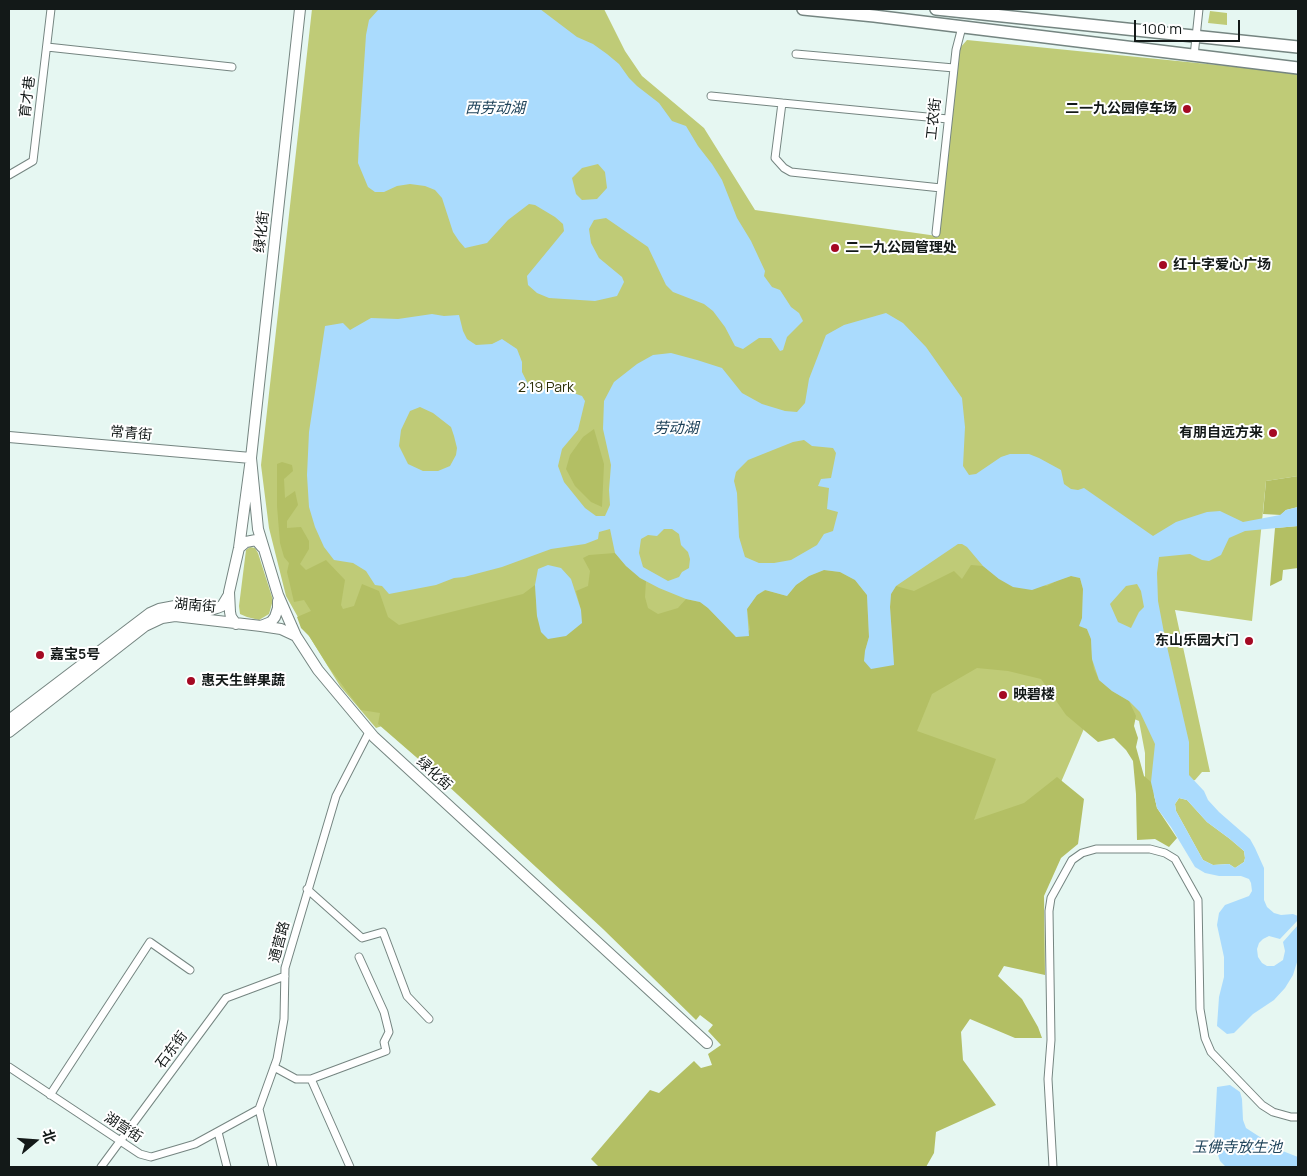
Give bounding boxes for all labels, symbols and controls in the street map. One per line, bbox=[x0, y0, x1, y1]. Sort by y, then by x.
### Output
scale bar bbox=[1137, 10, 1243, 42]
text: 100 m bbox=[1142, 18, 1182, 39]
street label: 育才巷 bbox=[17, 75, 39, 119]
street label: 工农街 bbox=[923, 97, 945, 141]
water label: 西劳动湖 bbox=[465, 100, 525, 118]
place label: 二一九公园停车场 bbox=[1065, 101, 1177, 117]
marker: 二一九公园停车场 bbox=[1181, 103, 1193, 115]
street label: 绿化街 bbox=[251, 210, 273, 254]
place label: 二一九公园管理处 bbox=[845, 240, 957, 256]
marker: 二一九公园管理处 bbox=[829, 242, 841, 254]
place label: 红十字爱心广场 bbox=[1173, 257, 1271, 273]
marker: 红十字爱心广场 bbox=[1157, 259, 1169, 271]
park label: 2·19 Park bbox=[518, 380, 574, 396]
water label: 劳动湖 bbox=[654, 420, 698, 438]
street label: 常青街 bbox=[109, 424, 153, 444]
place label: 有朋自远方来 bbox=[1179, 425, 1263, 441]
marker: 有朋自远方来 bbox=[1267, 427, 1279, 439]
street label: 湖南街 bbox=[173, 596, 217, 616]
place label: 东山乐园大门 bbox=[1155, 633, 1239, 649]
marker: 东山乐园大门 bbox=[1243, 635, 1255, 647]
place label: 嘉宝5号 bbox=[50, 647, 100, 663]
marker: 嘉宝5号 bbox=[34, 649, 46, 661]
place label: 惠天生鲜果蔬 bbox=[201, 673, 285, 689]
marker: 惠天生鲜果蔬 bbox=[185, 675, 197, 687]
place label: 映碧楼 bbox=[1013, 687, 1055, 703]
marker: 映碧楼 bbox=[997, 689, 1009, 701]
street label: 绿化街 bbox=[413, 754, 455, 794]
street label: 通营路 bbox=[266, 920, 294, 964]
street label: 石东街 bbox=[153, 1028, 191, 1072]
street label: 湖营街 bbox=[101, 1110, 145, 1146]
north arrow bbox=[10, 1116, 60, 1166]
text: 北 bbox=[39, 1127, 61, 1146]
water label: 玉佛寺放生池 bbox=[1192, 1139, 1282, 1157]

